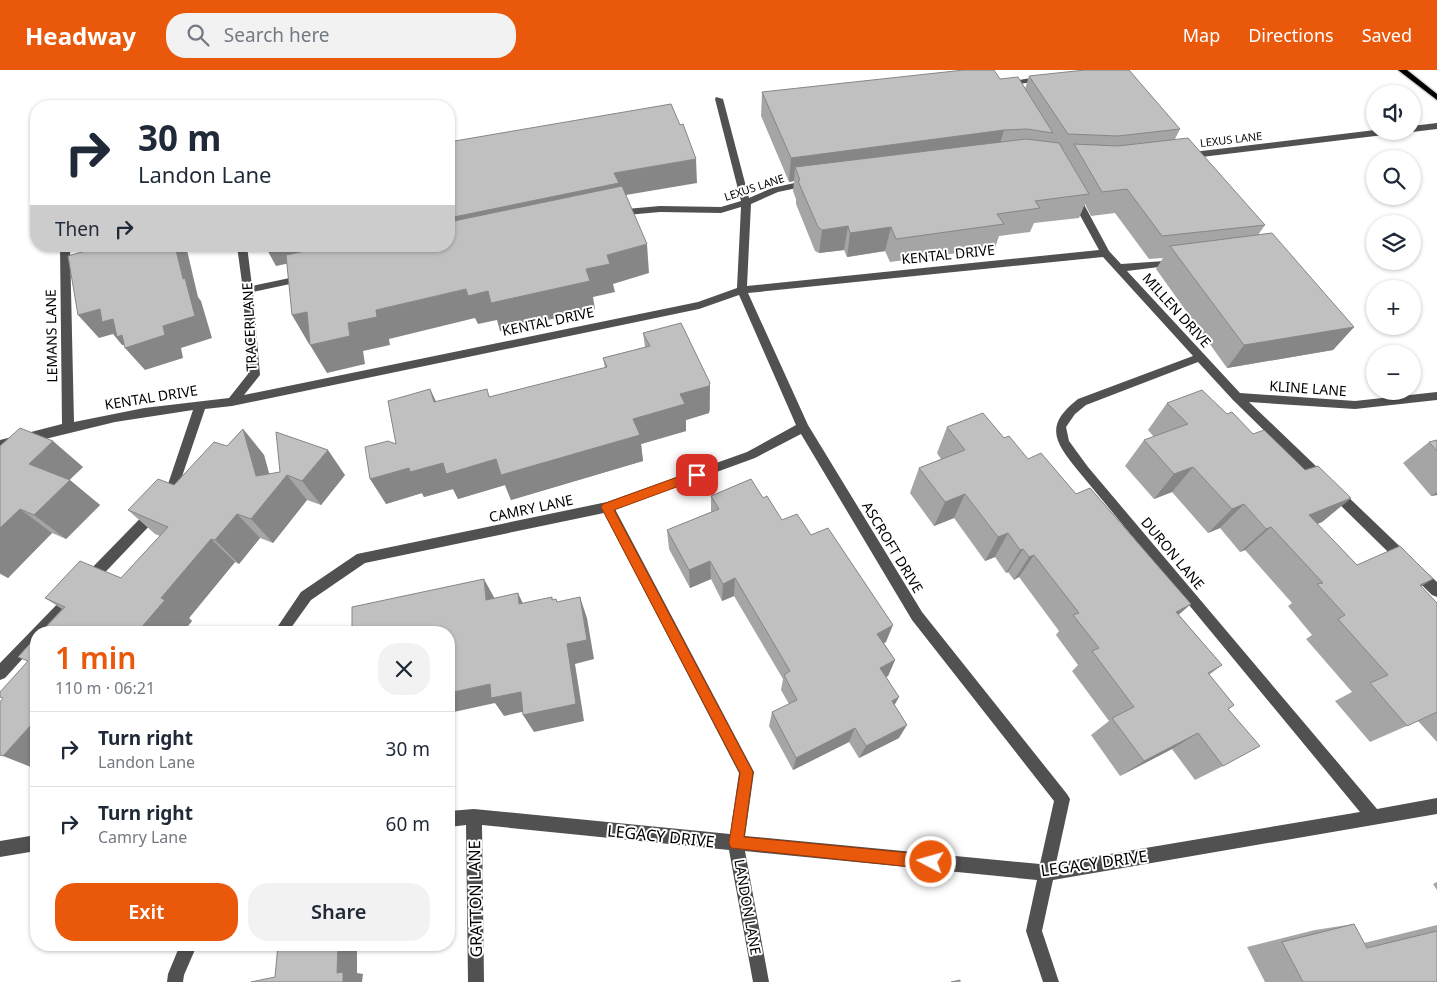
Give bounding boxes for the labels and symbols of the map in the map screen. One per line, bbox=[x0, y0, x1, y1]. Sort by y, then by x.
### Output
street label: LEXUS LANE bbox=[1199, 128, 1263, 150]
street label: LEXUS LANE bbox=[722, 170, 786, 204]
street label: KENTAL DRIVE bbox=[900, 240, 996, 268]
street label: MILLEN DRIVE bbox=[1138, 269, 1216, 351]
street label: TRACER LANE bbox=[237, 282, 261, 372]
street label: LEMANS LANE bbox=[41, 289, 61, 383]
street label: KENTAL DRIVE bbox=[500, 302, 596, 340]
street label: KLINE LANE bbox=[1269, 376, 1347, 400]
street label: KENTAL DRIVE bbox=[103, 380, 199, 414]
pin bbox=[676, 454, 718, 496]
street label: CAMRY LANE bbox=[487, 490, 575, 526]
street label: ASCROFT DRIVE bbox=[858, 498, 928, 596]
street label: DURON LANE bbox=[1137, 513, 1209, 593]
street label: LEGACY DRIVE bbox=[606, 819, 716, 853]
position arrow bbox=[904, 835, 956, 887]
street label: GRATTON LANE bbox=[463, 840, 487, 958]
street label: LEGACY DRIVE bbox=[1039, 845, 1149, 881]
street label: LANDON LANE bbox=[730, 858, 766, 956]

